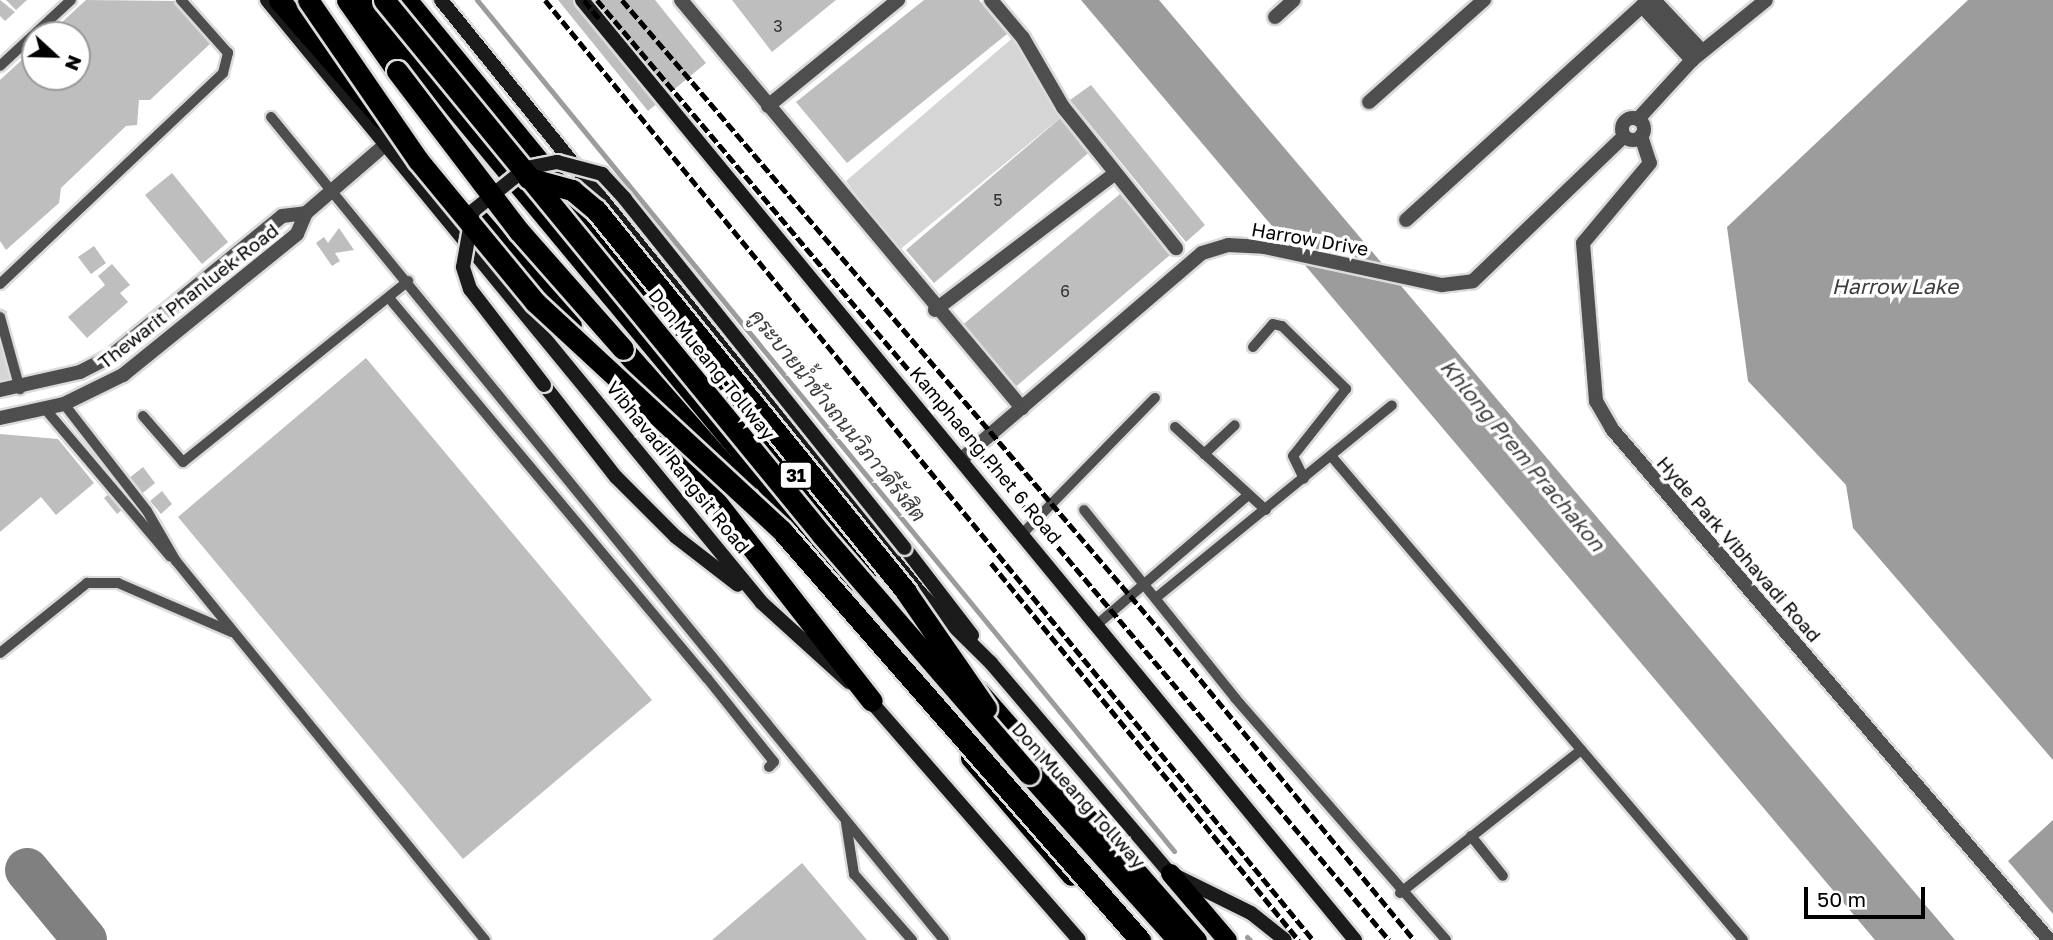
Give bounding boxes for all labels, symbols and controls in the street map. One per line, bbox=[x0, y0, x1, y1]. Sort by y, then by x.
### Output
house number: 3 bbox=[773, 16, 783, 36]
north arrow bbox=[21, 21, 91, 91]
text: N bbox=[61, 52, 87, 74]
house number: 5 bbox=[993, 190, 1003, 210]
street label: Harrow Drive bbox=[1250, 218, 1370, 260]
street label: Thewarit Phanluek Road bbox=[93, 219, 283, 373]
water label: Harrow Lake bbox=[1832, 273, 1958, 299]
house number: 6 bbox=[1060, 281, 1070, 301]
street label: Don Mueang Tollway bbox=[644, 284, 780, 444]
water label: คูระบายน้ำข้างถนนวิภาวดีรังสิต bbox=[744, 304, 932, 526]
water label: Khlong Prem Prachakon bbox=[1436, 354, 1610, 556]
street label: Kamphaeng Phet 6 Road bbox=[905, 362, 1067, 548]
street label: Vibhavadi Rangsit Road bbox=[602, 376, 754, 558]
street label: Hyde Park Vibhavadi Road bbox=[1652, 452, 1826, 646]
road number: 31 bbox=[778, 461, 814, 490]
street label: Don Mueang Tollway bbox=[1008, 717, 1150, 873]
scale bar bbox=[1808, 874, 1929, 918]
text: 50 m bbox=[1817, 886, 1866, 912]

